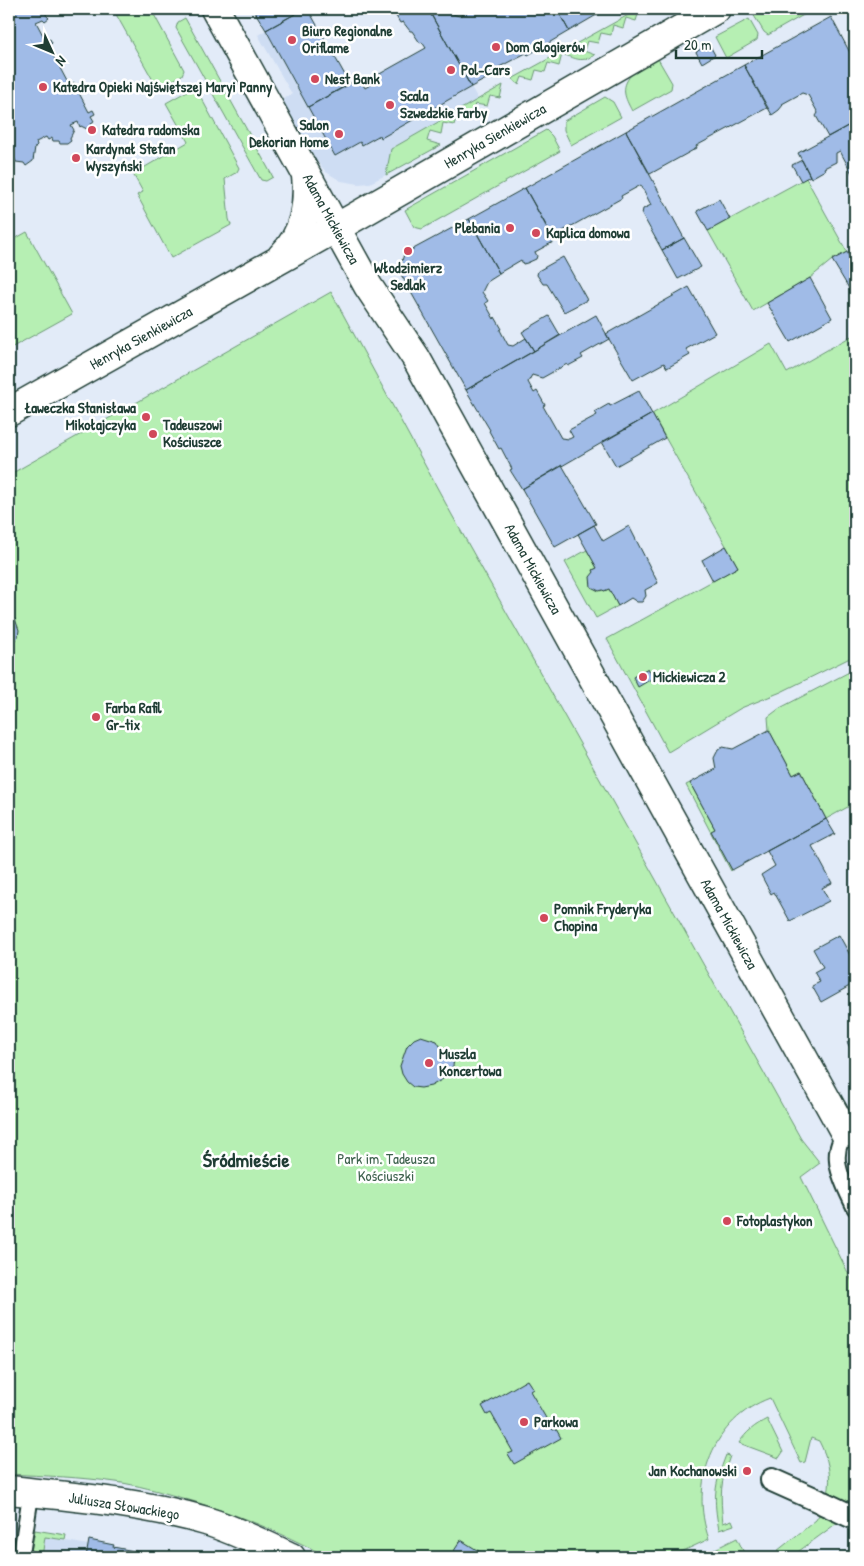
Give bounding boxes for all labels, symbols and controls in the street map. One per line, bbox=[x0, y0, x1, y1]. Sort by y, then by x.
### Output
place label: Biuro Regionalne Oriflame bbox=[302, 20, 393, 58]
north arrow bbox=[28, 28, 78, 78]
scale bar bbox=[676, 28, 763, 60]
marker: Biuro Regionalne Oriflame bbox=[286, 34, 298, 46]
text: 20 m bbox=[684, 34, 711, 55]
place label: Dom Glogierów bbox=[506, 36, 585, 58]
marker: Dom Glogierów bbox=[490, 41, 502, 53]
text: N bbox=[52, 52, 71, 71]
place label: Pol-Cars bbox=[461, 59, 510, 80]
marker: Pol-Cars bbox=[445, 64, 457, 76]
place label: Nest Bank bbox=[325, 68, 381, 89]
marker: Nest Bank bbox=[309, 73, 321, 85]
place label: Katedra Opieki Najświętszej Maryi Panny bbox=[53, 76, 273, 98]
marker: Katedra Opieki Najświętszej Maryi Panny bbox=[37, 81, 49, 93]
place label: Scala Szwedzkie Farby bbox=[400, 85, 488, 124]
street label: Henryka Sienkiewicza bbox=[440, 98, 550, 173]
marker: Scala Szwedzkie Farby bbox=[384, 99, 396, 111]
place label: Salon Dekorian Home bbox=[249, 114, 329, 152]
place label: Katedra radomska bbox=[102, 119, 200, 140]
marker: Katedra radomska bbox=[86, 124, 98, 136]
marker: Salon Dekorian Home bbox=[333, 128, 345, 140]
place label: Kardynał Stefan Wyszyński bbox=[86, 138, 176, 177]
marker: Kardynał Stefan Wyszyński bbox=[70, 152, 82, 164]
street label: Adama Mickiewicza bbox=[298, 170, 365, 268]
place label: Plebania bbox=[455, 217, 500, 238]
marker: Plebania bbox=[504, 222, 516, 234]
place label: Kaplica domowa bbox=[546, 222, 630, 244]
marker: Kaplica domowa bbox=[530, 227, 542, 239]
marker: Włodzimierz Sedlak bbox=[402, 245, 414, 257]
place label: Włodzimierz Sedlak bbox=[374, 257, 443, 295]
street label: Henryka Sienkiewicza bbox=[86, 301, 196, 374]
place label: Ławeczka Stanisława Mikołajczyka bbox=[24, 397, 136, 436]
marker: Ławeczka Stanisława Mikołajczyka bbox=[140, 411, 152, 423]
place label: Tadeuszowi Kościuszce bbox=[162, 414, 222, 452]
marker: Tadeuszowi Kościuszce bbox=[147, 428, 159, 440]
street label: Adama Mickiewicza bbox=[500, 520, 567, 618]
place label: Mickiewicza 2 bbox=[653, 666, 727, 687]
marker: Mickiewicza 2 bbox=[637, 671, 649, 683]
place label: Farba Rafil Gr-tix bbox=[105, 697, 162, 735]
marker: Farba Rafil Gr-tix bbox=[90, 711, 102, 723]
street label: Adama Mickiewicza bbox=[696, 875, 763, 973]
place label: Pomnik Fryderyka Chopina bbox=[554, 898, 651, 937]
marker: Pomnik Fryderyka Chopina bbox=[538, 912, 550, 924]
place label: Muszla Koncertowa bbox=[439, 1043, 501, 1081]
marker: Muszla Koncertowa bbox=[423, 1057, 435, 1069]
district label: Śródmieście bbox=[203, 1146, 289, 1173]
park label: Park im. Tadeusza Kościuszki bbox=[337, 1148, 435, 1186]
place label: Fotoplastykon bbox=[736, 1210, 813, 1232]
marker: Fotoplastykon bbox=[721, 1215, 733, 1227]
place label: Parkowa bbox=[534, 1411, 578, 1432]
marker: Parkowa bbox=[518, 1416, 530, 1428]
place label: Jan Kochanowski bbox=[648, 1460, 737, 1481]
marker: Jan Kochanowski bbox=[741, 1465, 753, 1477]
street label: Juliusza Słowackiego bbox=[67, 1486, 181, 1525]

